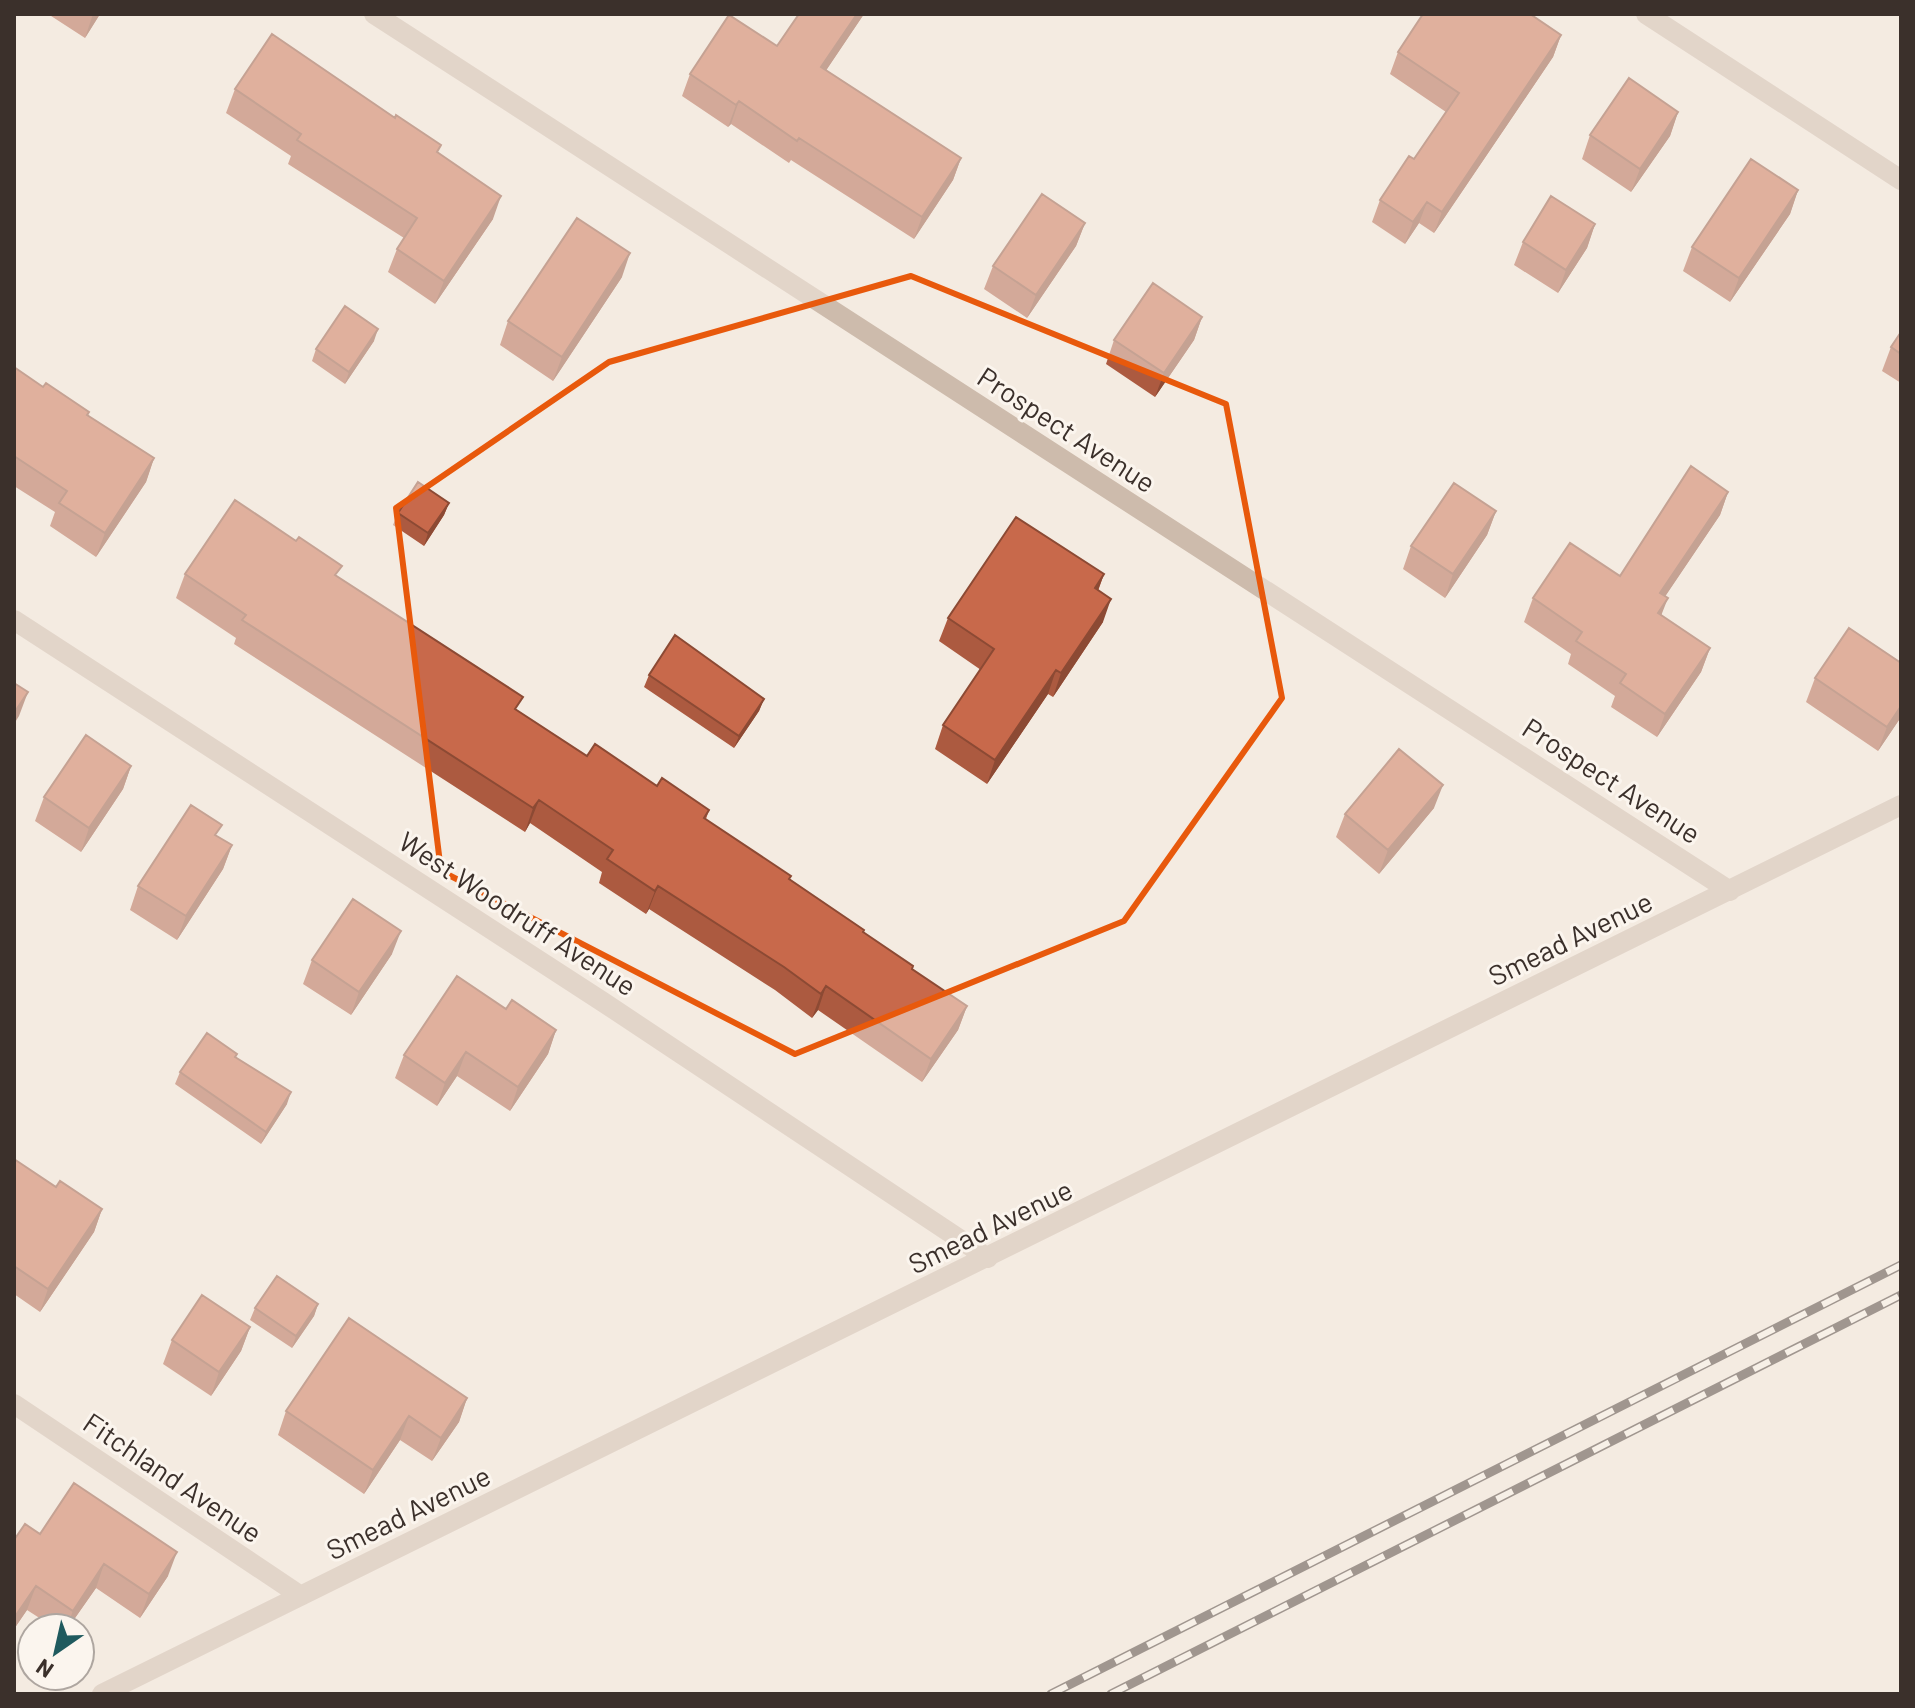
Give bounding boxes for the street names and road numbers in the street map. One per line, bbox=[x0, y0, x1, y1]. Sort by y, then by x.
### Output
street label: Prospect Avenue bbox=[972, 359, 1162, 499]
street label: Prospect Avenue bbox=[1517, 710, 1707, 850]
street label: West Woodruff Avenue bbox=[393, 824, 643, 1002]
street label: Smead Avenue bbox=[1482, 884, 1658, 992]
street label: Smead Avenue bbox=[902, 1172, 1078, 1280]
street label: Fitchland Avenue bbox=[77, 1405, 269, 1549]
street label: Smead Avenue bbox=[320, 1458, 496, 1566]

